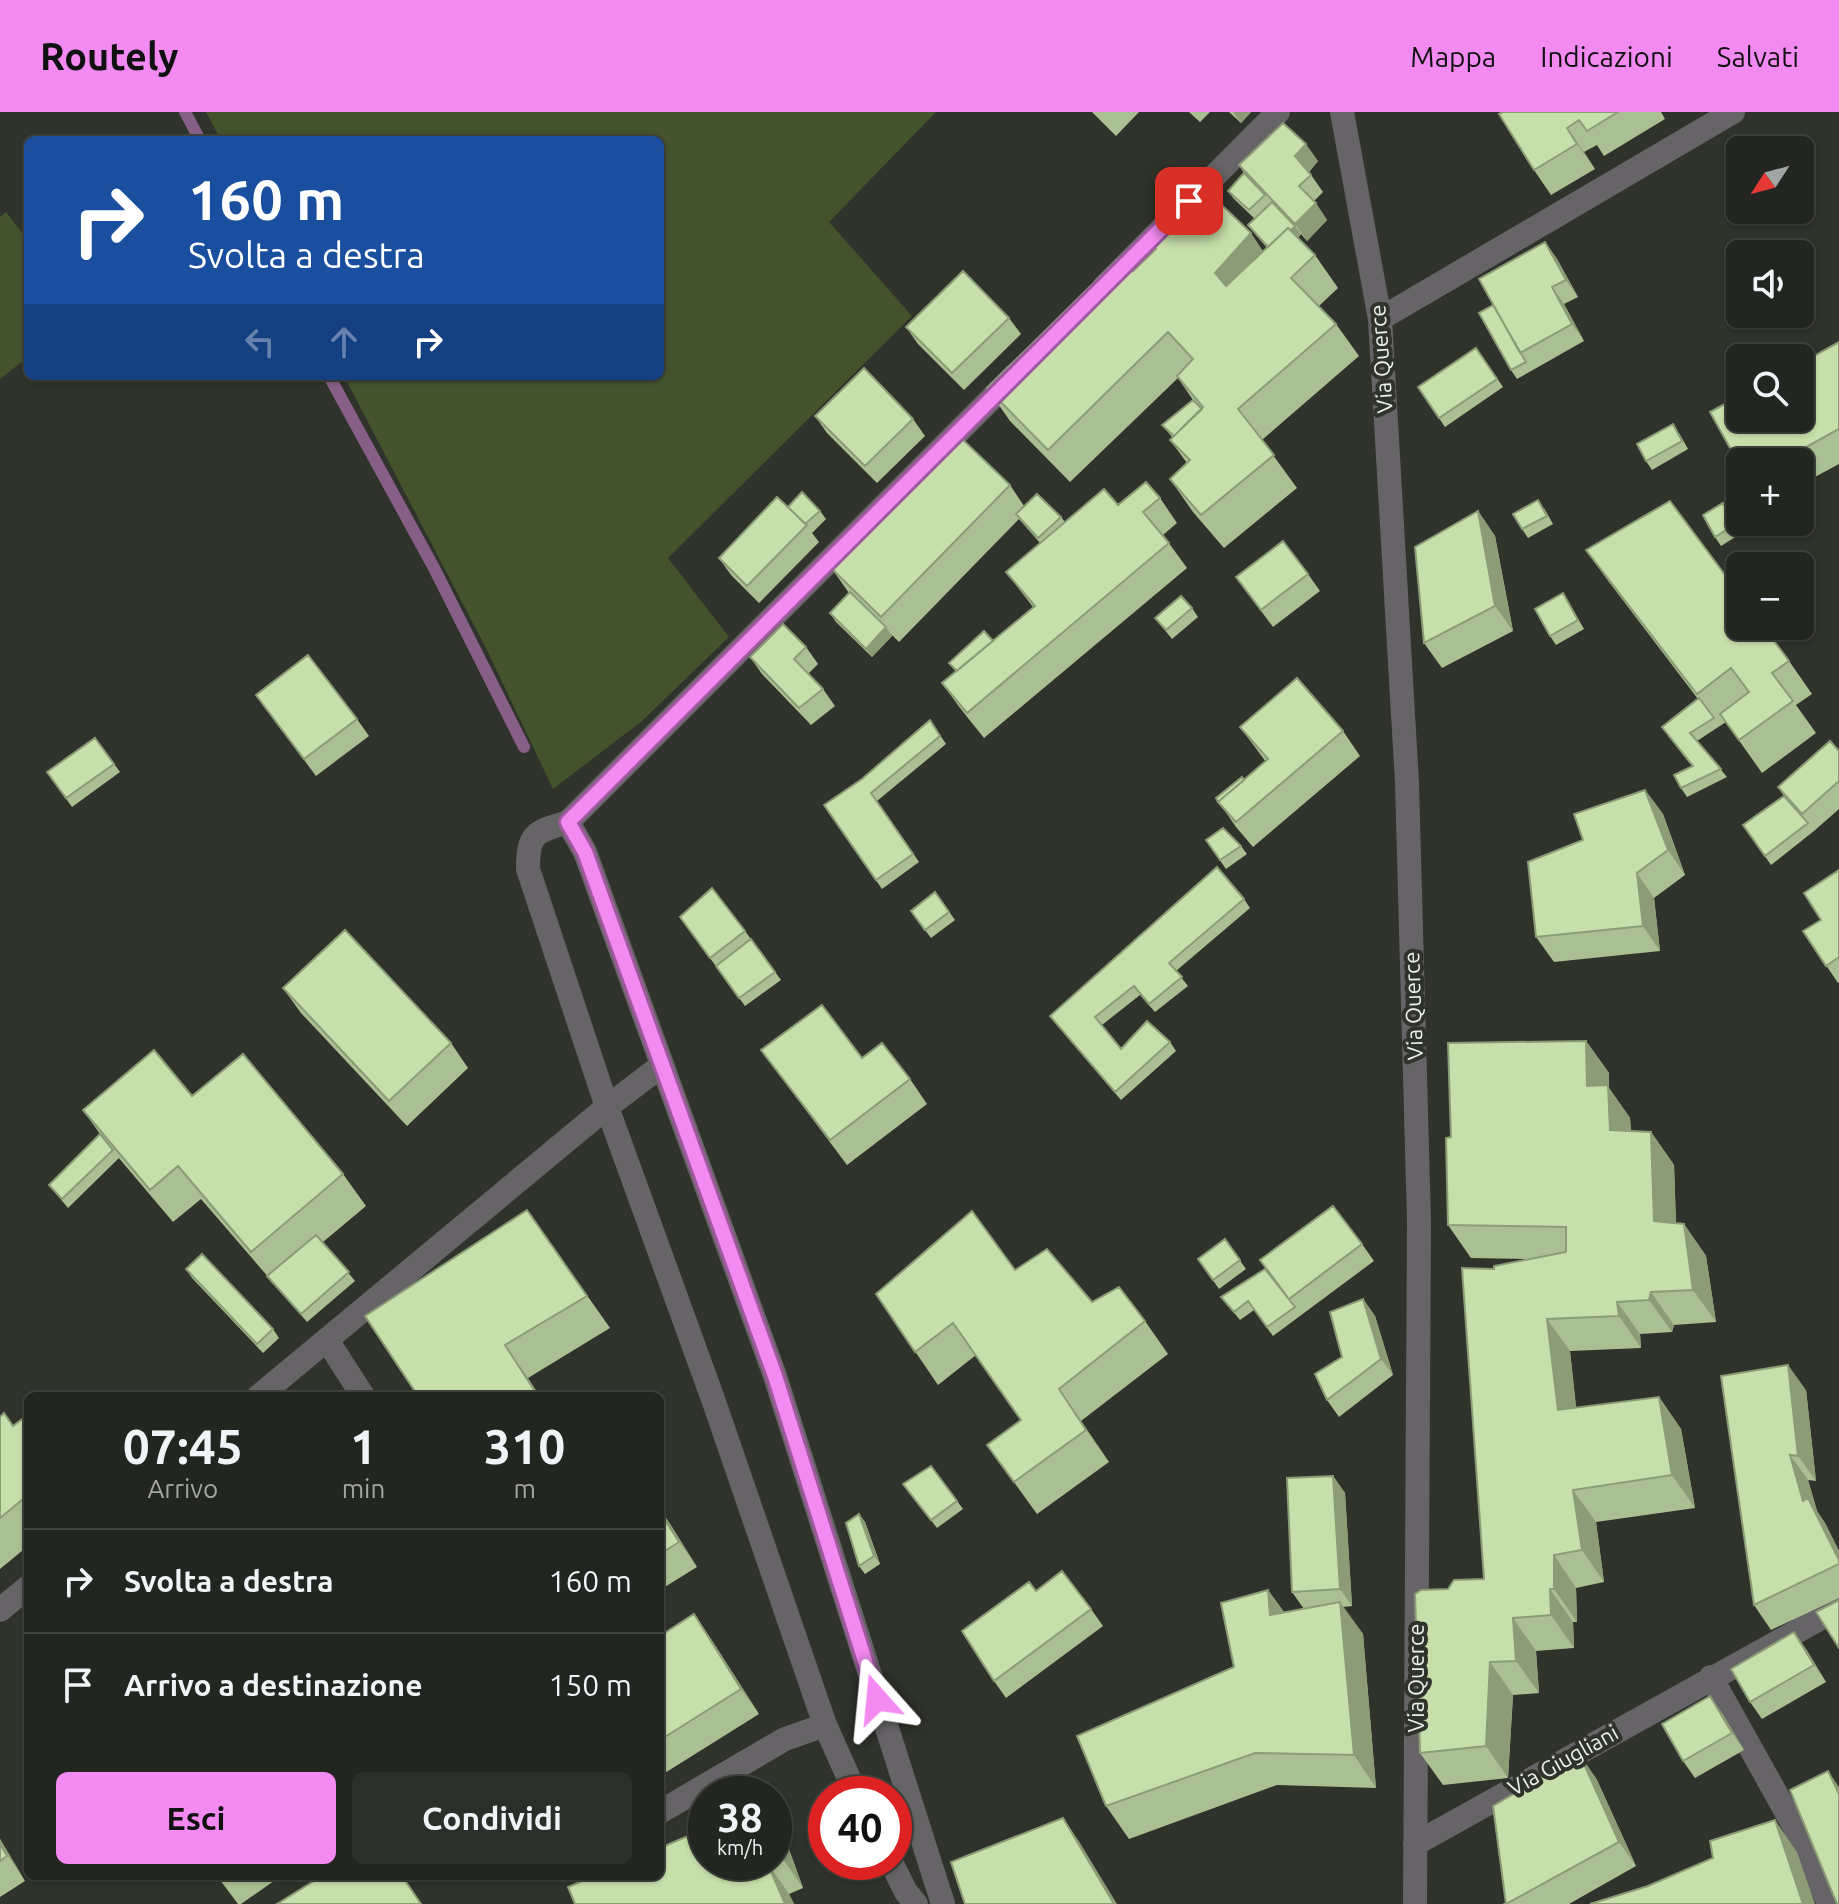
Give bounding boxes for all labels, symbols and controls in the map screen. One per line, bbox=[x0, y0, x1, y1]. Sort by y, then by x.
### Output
text: Routely bbox=[40, 35, 178, 77]
text: Mappa bbox=[1410, 41, 1496, 72]
text: Indicazioni bbox=[1540, 41, 1673, 72]
text: Salvati bbox=[1717, 41, 1799, 72]
north arrow bbox=[1726, 136, 1814, 224]
map controls bbox=[1726, 136, 1814, 640]
pin bbox=[1155, 167, 1223, 235]
icon: right bbox=[56, 168, 160, 272]
text: 160 m bbox=[188, 168, 344, 231]
icon: arrive bbox=[1167, 179, 1211, 223]
text: Svolta a destra bbox=[188, 234, 425, 275]
button: sound bbox=[1726, 240, 1814, 328]
street label: Via Querce bbox=[1364, 304, 1397, 414]
icon: left bbox=[238, 320, 282, 364]
icon: ahead bbox=[322, 320, 366, 364]
icon: right bbox=[406, 320, 450, 364]
button: search bbox=[1726, 344, 1814, 432]
button: + bbox=[1726, 448, 1814, 536]
button: − bbox=[1726, 552, 1814, 640]
street label: Via Querce bbox=[1398, 951, 1427, 1061]
text: 07:45 bbox=[123, 1419, 243, 1473]
text: 1 bbox=[350, 1419, 377, 1473]
text: 310 bbox=[484, 1419, 565, 1473]
text: Arrivo bbox=[147, 1474, 218, 1503]
text: min bbox=[342, 1474, 385, 1503]
text: m bbox=[513, 1474, 536, 1503]
icon: right bbox=[56, 1559, 100, 1603]
text: Svolta a destra bbox=[124, 1564, 333, 1598]
text: 160 m bbox=[548, 1564, 632, 1598]
street label: Via Querce bbox=[1403, 1624, 1428, 1732]
position arrow bbox=[835, 1657, 919, 1741]
icon: arrive bbox=[56, 1663, 100, 1707]
text: Arrivo a destinazione bbox=[124, 1668, 422, 1702]
text: 150 m bbox=[548, 1668, 632, 1702]
street label: Via Giugliani bbox=[1503, 1719, 1622, 1800]
button: Esci bbox=[56, 1772, 336, 1864]
button: Condividi bbox=[352, 1772, 632, 1864]
speed limit sign: 40 bbox=[808, 1776, 912, 1880]
text: 38 bbox=[717, 1795, 763, 1840]
text: km/h bbox=[717, 1836, 763, 1859]

